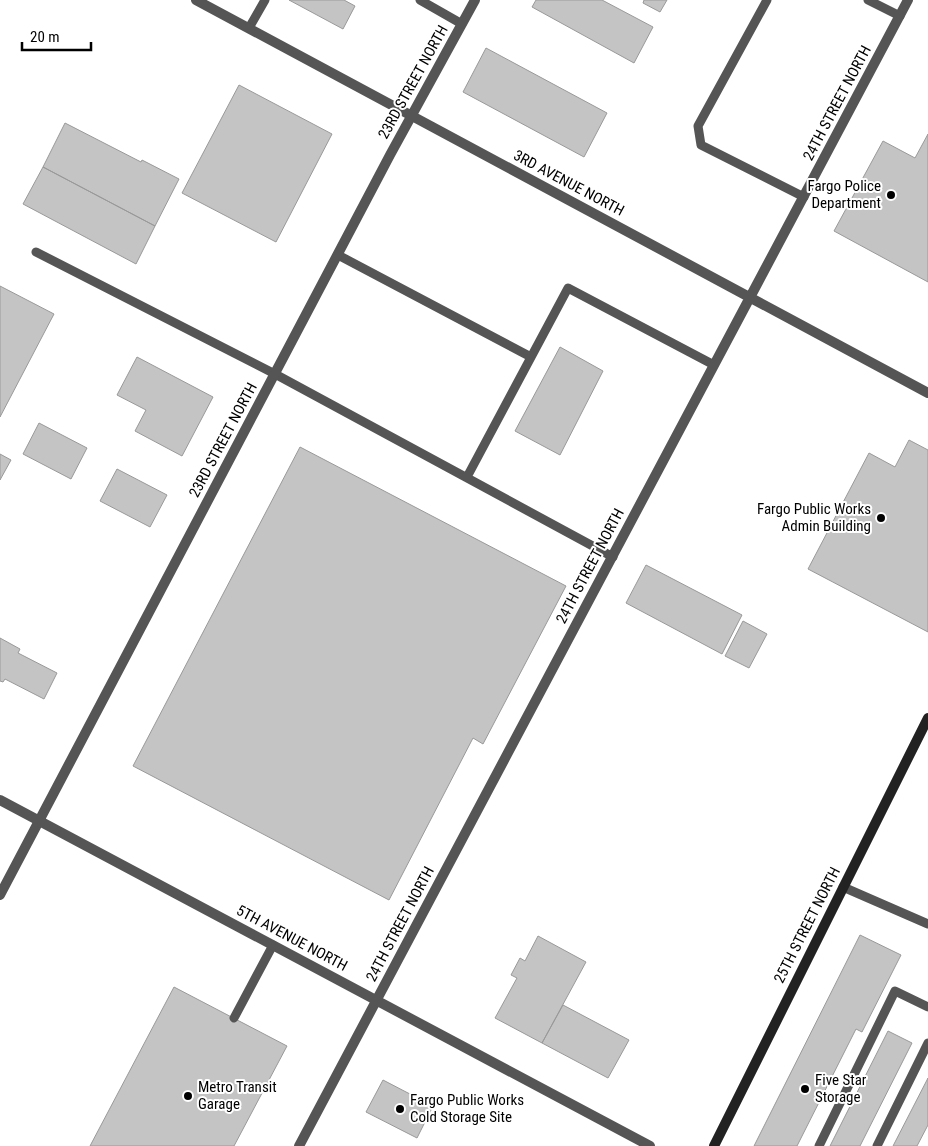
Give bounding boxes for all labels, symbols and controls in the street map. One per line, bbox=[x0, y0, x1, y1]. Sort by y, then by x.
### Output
scale bar bbox=[22, 20, 91, 52]
street label: 23RD STREET NORTH bbox=[374, 22, 452, 142]
text: 20 m bbox=[30, 28, 60, 46]
street label: 24TH STREET NORTH bbox=[799, 42, 875, 164]
street label: 3RD AVENUE NORTH bbox=[511, 146, 627, 220]
place label: Fargo Police Department bbox=[807, 177, 881, 212]
marker: Fargo Police Department bbox=[885, 189, 897, 201]
street label: 23RD STREET NORTH bbox=[185, 380, 261, 500]
place label: Fargo Public Works Admin Building bbox=[757, 500, 871, 535]
street label: 24TH STREET NORTH bbox=[552, 505, 628, 627]
marker: Fargo Public Works Admin Building bbox=[875, 512, 887, 524]
street label: 24TH STREET NORTH bbox=[362, 863, 438, 985]
street label: 25TH STREET NORTH bbox=[770, 864, 844, 986]
street label: 5TH AVENUE NORTH bbox=[233, 901, 351, 975]
place label: Five Star Storage bbox=[815, 1071, 867, 1106]
place label: Metro Transit Garage bbox=[198, 1078, 277, 1113]
marker: Five Star Storage bbox=[799, 1083, 811, 1095]
marker: Metro Transit Garage bbox=[182, 1090, 194, 1102]
place label: Fargo Public Works Cold Storage Site bbox=[410, 1091, 524, 1126]
marker: Fargo Public Works Cold Storage Site bbox=[394, 1103, 406, 1115]

